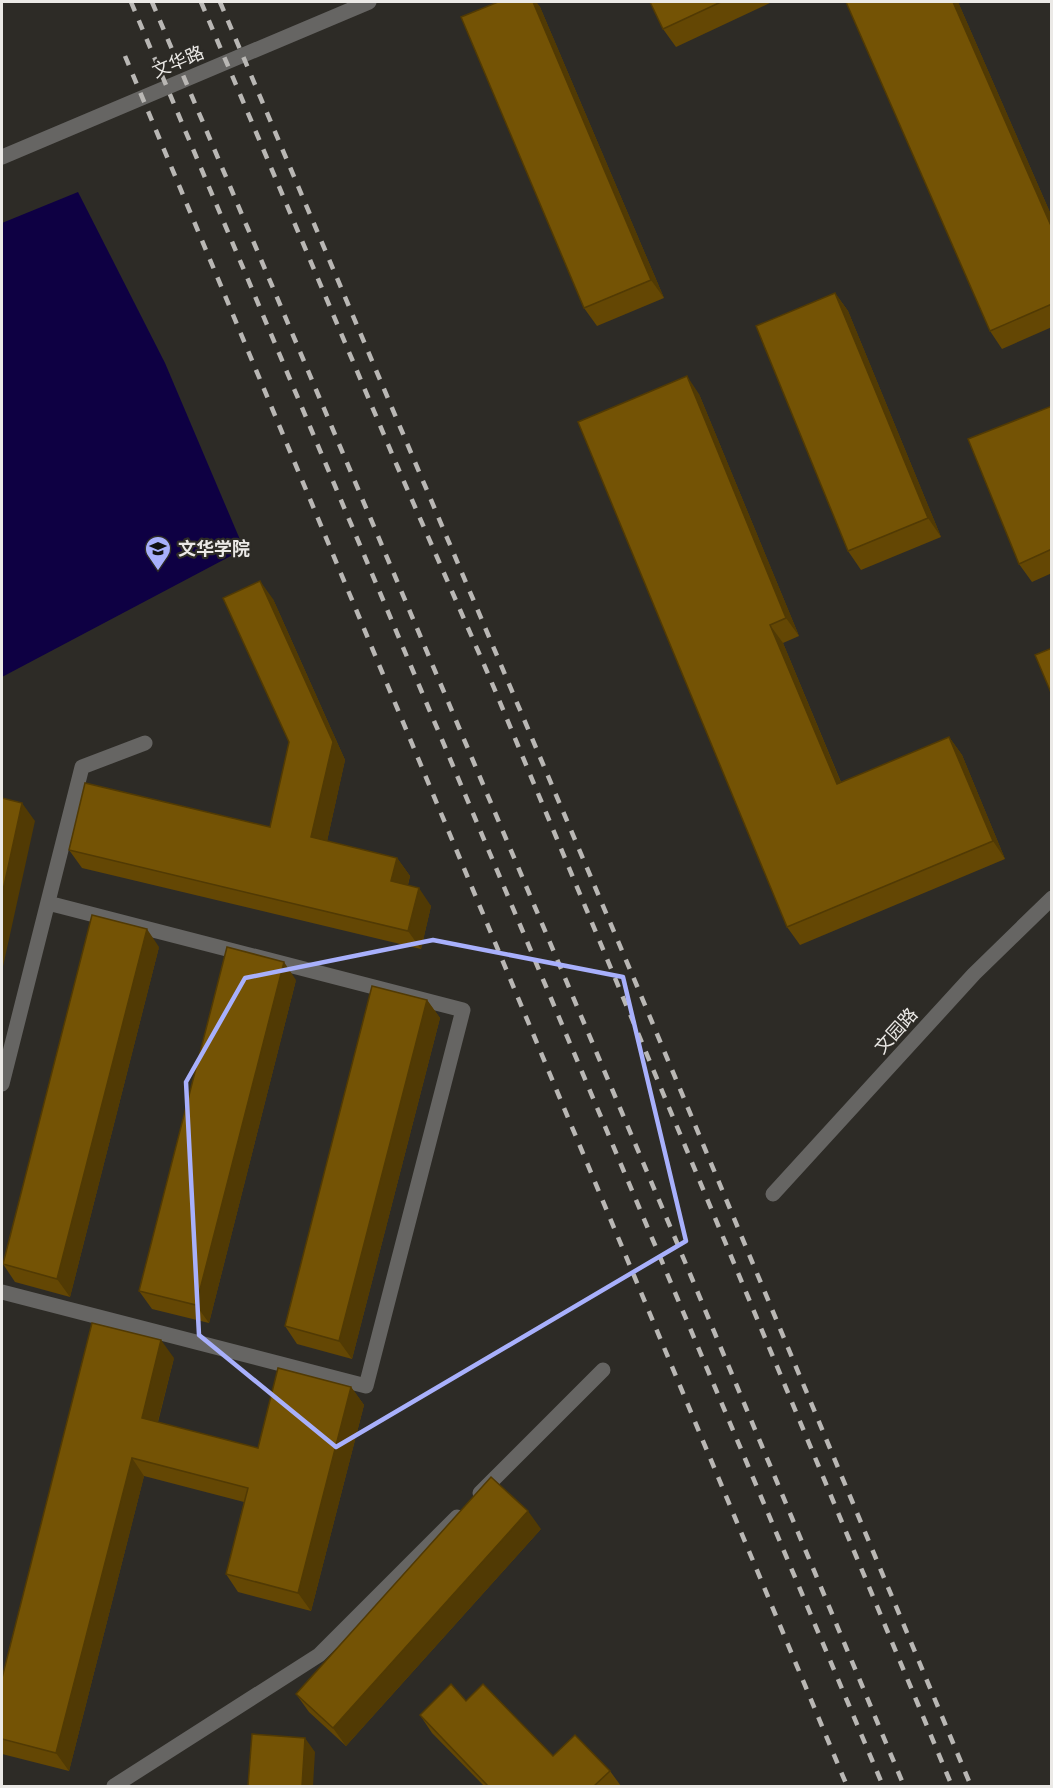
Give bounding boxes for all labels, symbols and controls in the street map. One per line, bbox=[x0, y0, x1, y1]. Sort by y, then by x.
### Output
street label: 文华路 bbox=[149, 41, 207, 83]
school or university icon: 文华学院 bbox=[143, 534, 173, 572]
place label: 文华学院 bbox=[178, 538, 250, 560]
street label: 文园路 bbox=[870, 1004, 922, 1058]

